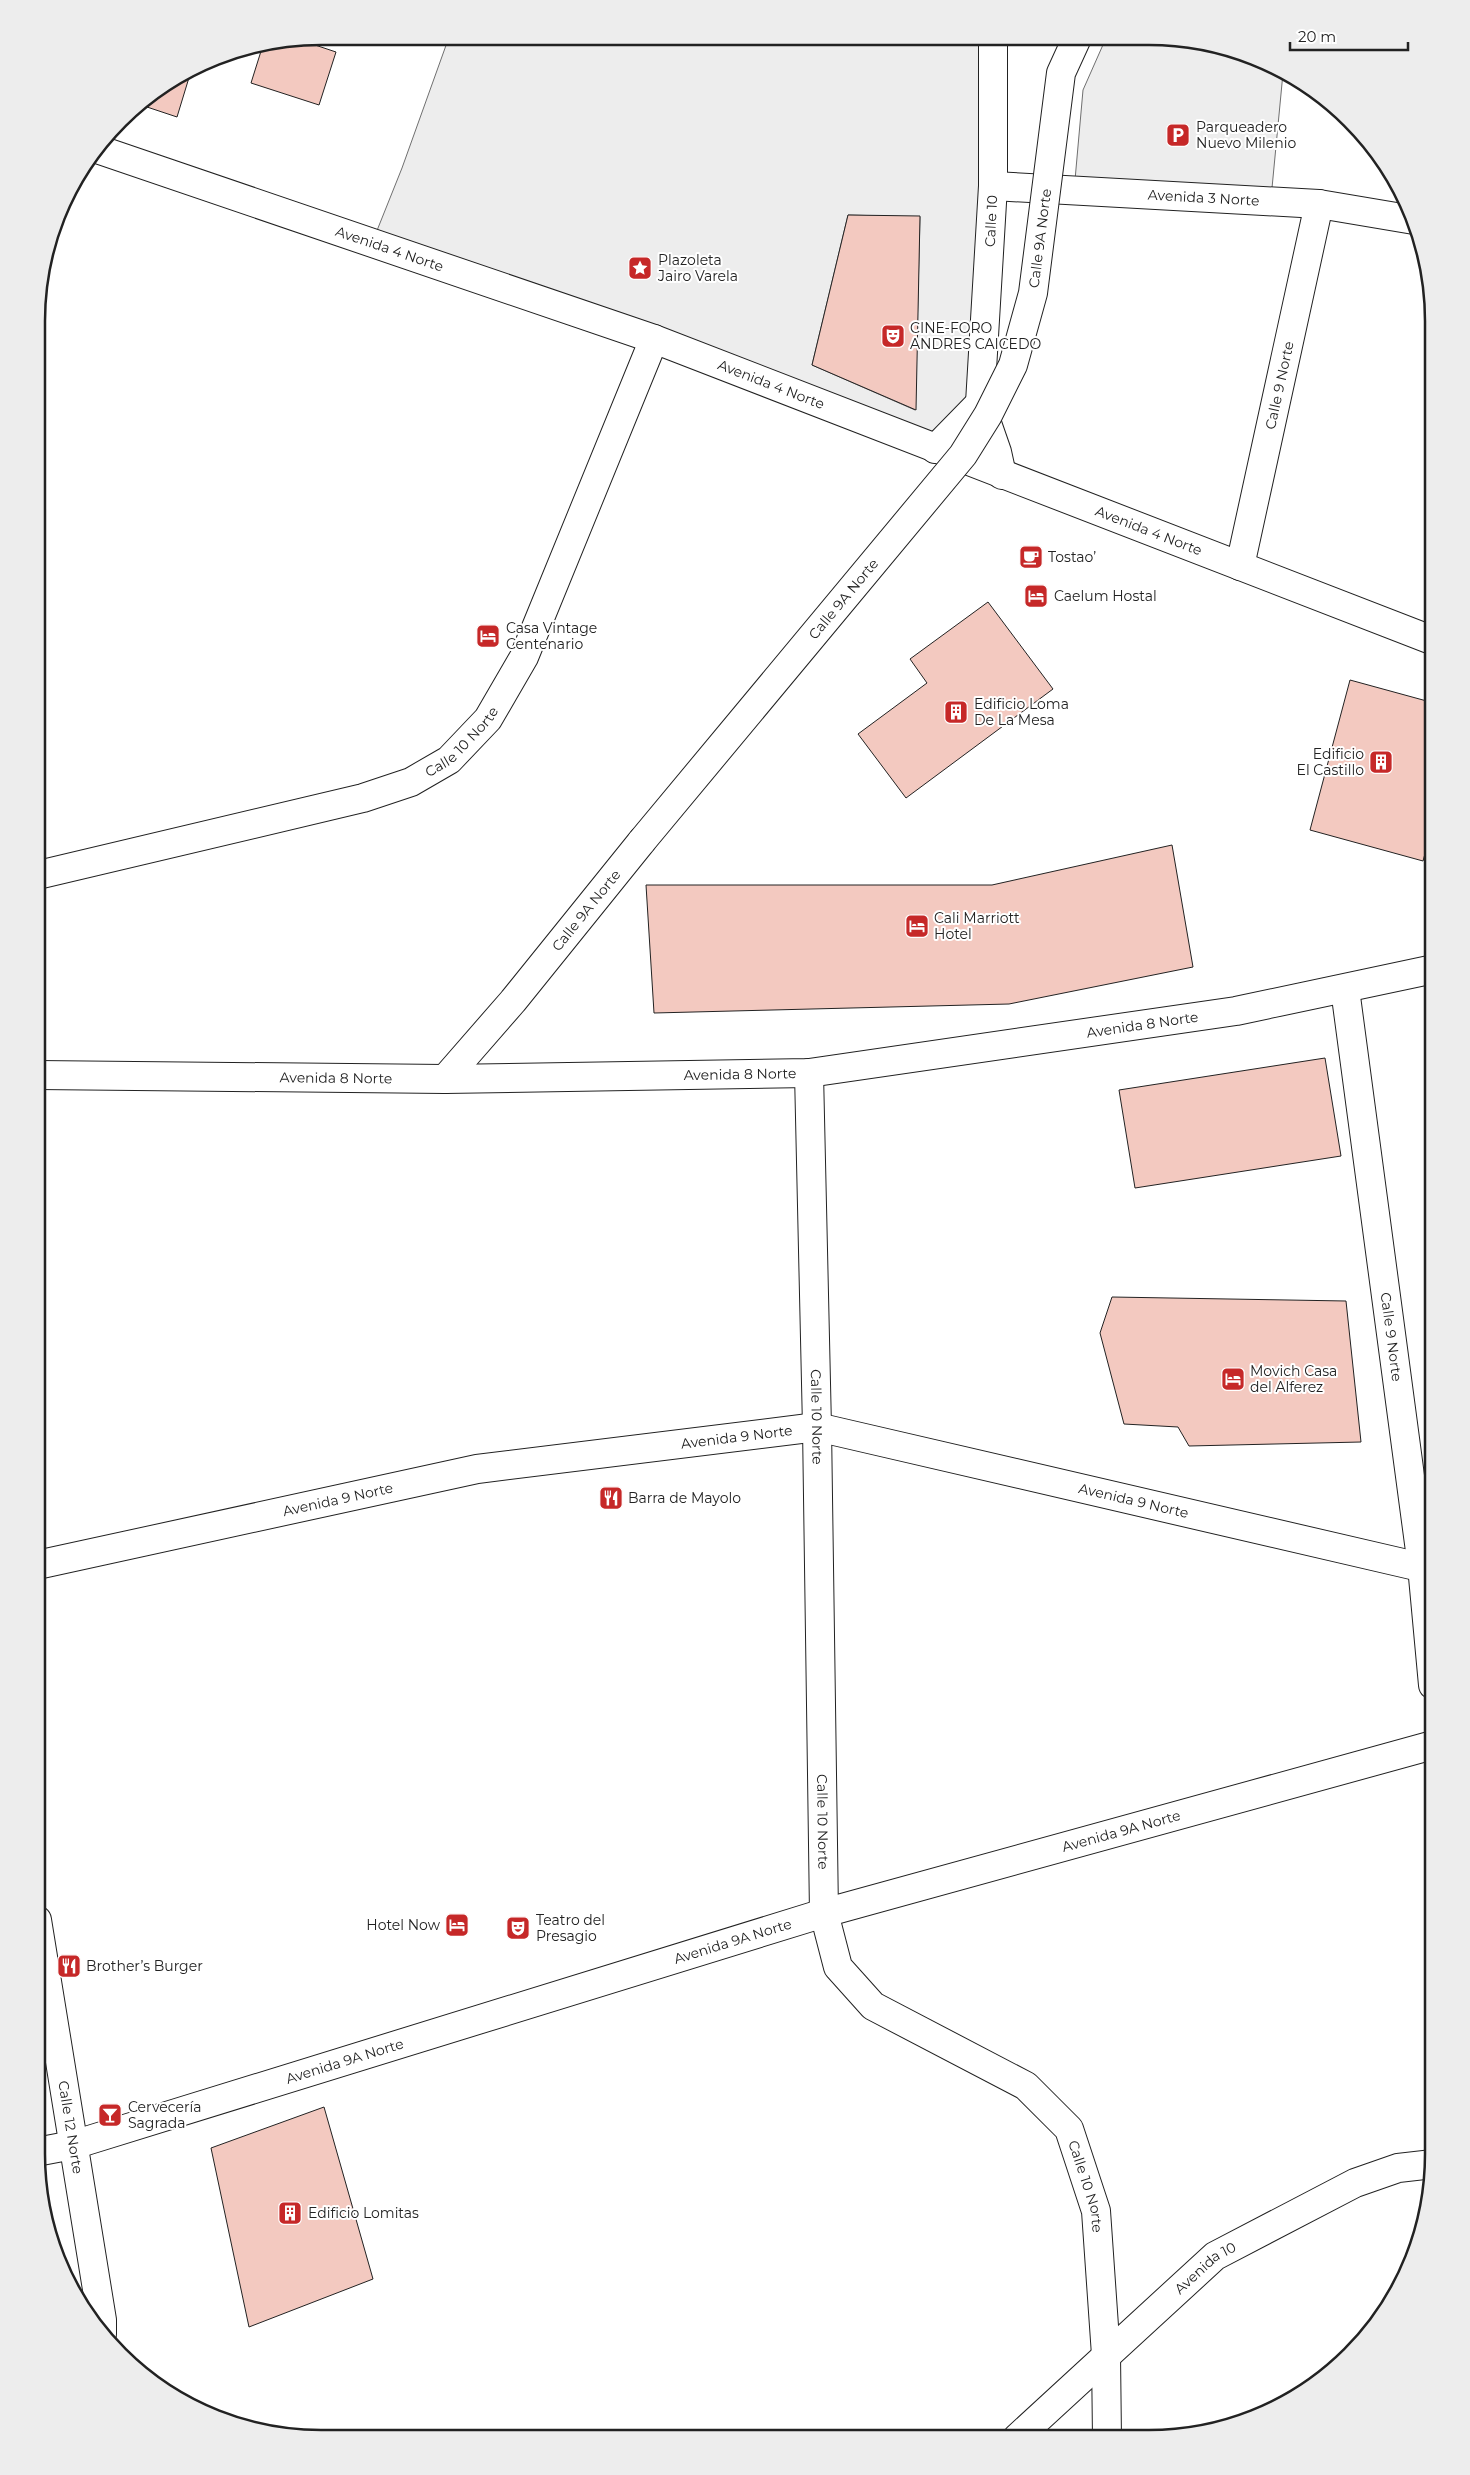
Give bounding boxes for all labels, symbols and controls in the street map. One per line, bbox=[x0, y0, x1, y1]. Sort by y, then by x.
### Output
scale bar bbox=[1290, 20, 1408, 52]
text: 20 m bbox=[1298, 27, 1336, 46]
place label: Parqueadero Nuevo Milenio bbox=[1196, 118, 1297, 152]
parking icon: Parqueadero Nuevo Milenio bbox=[1165, 122, 1191, 148]
street label: Avenida 3 Norte bbox=[1147, 186, 1260, 210]
street label: Calle 9A Norte bbox=[1025, 188, 1055, 289]
street label: Calle 10 bbox=[981, 195, 1001, 247]
street label: Avenida 4 Norte bbox=[333, 222, 446, 276]
place label: Plazoleta Jairo Varela bbox=[657, 251, 738, 285]
place icon: Plazoleta Jairo Varela bbox=[627, 255, 653, 281]
place label: CINE-FORO ANDRES CAICEDO bbox=[910, 319, 1042, 353]
theatre icon: CINE-FORO ANDRES CAICEDO bbox=[880, 323, 906, 349]
street label: Calle 9 Norte bbox=[1261, 339, 1298, 431]
street label: Avenida 4 Norte bbox=[715, 356, 827, 413]
street label: Avenida 4 Norte bbox=[1093, 502, 1205, 559]
cafe icon: Tostao’ bbox=[1018, 544, 1044, 570]
place label: Tostao’ bbox=[1048, 548, 1096, 566]
street label: Calle 9A Norte bbox=[805, 555, 882, 643]
hotel icon: Caelum Hostal bbox=[1023, 583, 1049, 609]
place label: Caelum Hostal bbox=[1054, 587, 1157, 605]
place label: Casa Vintage Centenario bbox=[506, 619, 597, 653]
hotel icon: Casa Vintage Centenario bbox=[475, 623, 501, 649]
place label: Edificio Loma De La Mesa bbox=[974, 695, 1069, 729]
building icon: Edificio Loma De La Mesa bbox=[943, 699, 969, 725]
street label: Calle 10 Norte bbox=[422, 703, 502, 781]
place label: Edificio El Castillo bbox=[1297, 745, 1364, 779]
building icon: Edificio El Castillo bbox=[1368, 749, 1394, 775]
street label: Calle 9A Norte bbox=[548, 866, 624, 955]
place label: Cali Marriott Hotel bbox=[934, 909, 1020, 943]
hotel icon: Cali Marriott Hotel bbox=[904, 913, 930, 939]
street label: Avenida 8 Norte bbox=[1085, 1008, 1200, 1042]
street label: Avenida 8 Norte bbox=[683, 1064, 796, 1084]
street label: Avenida 8 Norte bbox=[280, 1068, 392, 1087]
street label: Calle 9 Norte bbox=[1377, 1291, 1406, 1383]
place label: Movich Casa del Alferez bbox=[1250, 1362, 1337, 1396]
hotel icon: Movich Casa del Alferez bbox=[1220, 1366, 1246, 1392]
street label: Calle 10 Norte bbox=[807, 1369, 827, 1465]
street label: Avenida 9 Norte bbox=[680, 1421, 794, 1453]
street label: Avenida 9 Norte bbox=[281, 1479, 395, 1520]
street label: Avenida 9 Norte bbox=[1077, 1479, 1190, 1522]
restaurant icon: Barra de Mayolo bbox=[598, 1485, 624, 1511]
place label: Barra de Mayolo bbox=[628, 1489, 741, 1507]
street label: Calle 10 Norte bbox=[813, 1774, 832, 1870]
street label: Avenida 9A Norte bbox=[1060, 1806, 1183, 1856]
place label: Teatro del Presagio bbox=[536, 1911, 605, 1945]
hotel icon: Hotel Now bbox=[444, 1912, 470, 1938]
theatre icon: Teatro del Presagio bbox=[505, 1915, 531, 1941]
street label: Avenida 9A Norte bbox=[672, 1915, 794, 1968]
place label: Hotel Now bbox=[366, 1916, 441, 1934]
restaurant icon: Brother’s Burger bbox=[56, 1953, 82, 1979]
place label: Brother’s Burger bbox=[86, 1957, 203, 1975]
street label: Avenida 9A Norte bbox=[284, 2034, 406, 2088]
street label: Calle 12 Norte bbox=[54, 2079, 87, 2175]
place label: Cervecería Sagrada bbox=[128, 2098, 201, 2132]
bar icon: Cervecería Sagrada bbox=[97, 2102, 123, 2128]
street label: Calle 10 Norte bbox=[1064, 2138, 1106, 2233]
building icon: Edificio Lomitas bbox=[277, 2200, 303, 2226]
place label: Edificio Lomitas bbox=[308, 2204, 419, 2222]
street label: Avenida 10 bbox=[1170, 2238, 1239, 2298]

